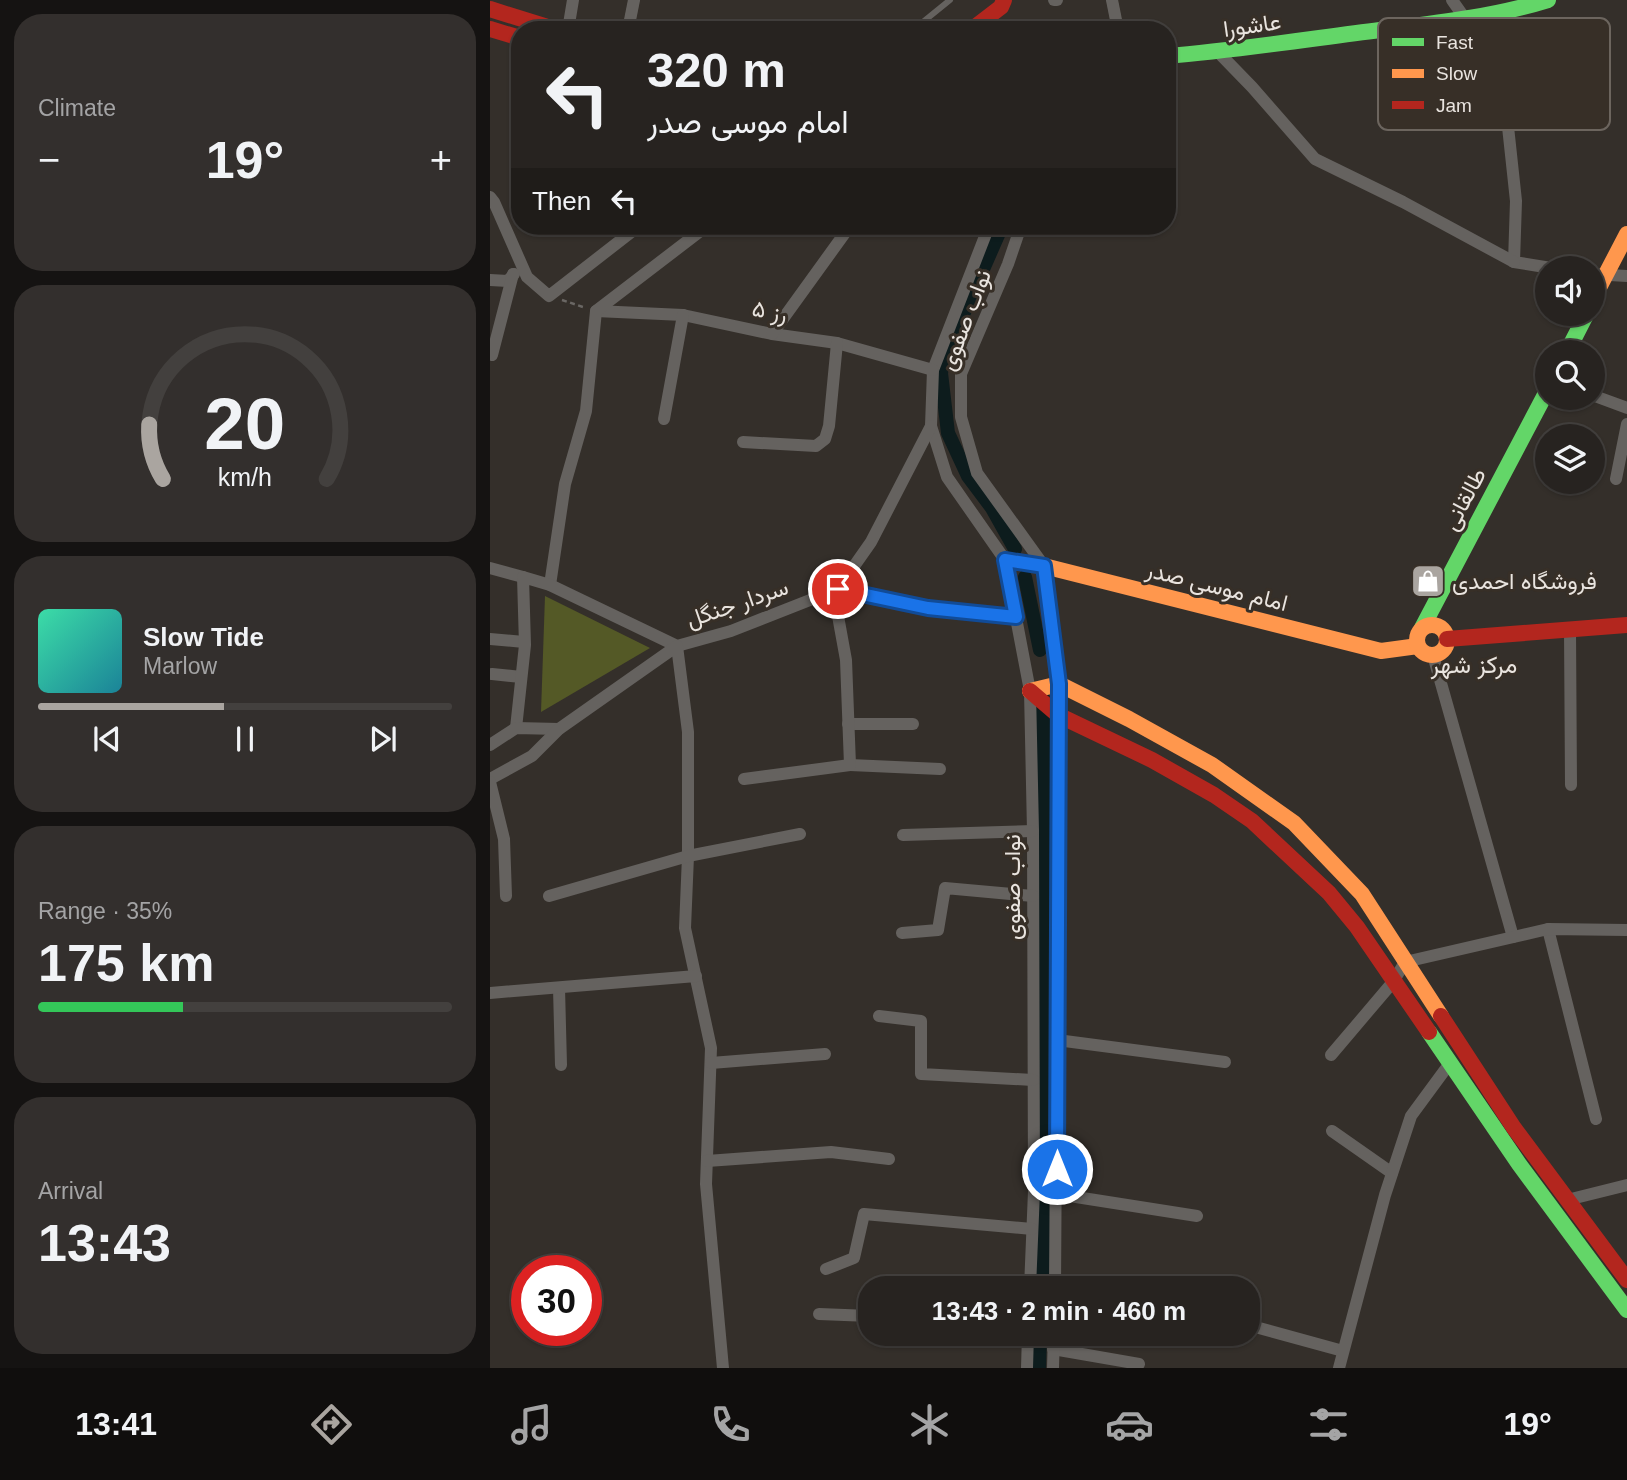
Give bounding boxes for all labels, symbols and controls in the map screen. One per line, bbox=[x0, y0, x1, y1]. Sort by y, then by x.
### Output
street label: عاشورا bbox=[1221, 8, 1283, 44]
legend bbox=[1378, 18, 1610, 130]
text: Fast bbox=[1436, 32, 1474, 53]
text: 320 m bbox=[647, 43, 786, 97]
icon: left bbox=[532, 49, 623, 140]
text: Slow bbox=[1436, 63, 1477, 84]
text: Climate bbox=[38, 95, 116, 121]
text: Jam bbox=[1436, 95, 1472, 116]
text: امام موسی صدر bbox=[647, 104, 849, 140]
text: 19° bbox=[206, 131, 284, 189]
text: − bbox=[38, 139, 60, 181]
text: + bbox=[430, 139, 452, 181]
icon: left bbox=[605, 182, 643, 220]
text: Then bbox=[532, 186, 591, 216]
map controls bbox=[1535, 256, 1605, 494]
button: sound bbox=[1535, 256, 1605, 326]
street label: نواب صفوی bbox=[934, 266, 998, 375]
street label: رز ۵ bbox=[750, 295, 790, 329]
button: search bbox=[1535, 340, 1605, 410]
text: 20 bbox=[205, 384, 285, 465]
button: layers bbox=[1535, 424, 1605, 494]
text: km/h bbox=[218, 463, 272, 491]
street label: طالقانی bbox=[1437, 464, 1492, 535]
street label: امام موسی صدر bbox=[1142, 556, 1290, 618]
pin bbox=[808, 559, 868, 619]
shop icon: فروشگاه احمدی bbox=[1409, 562, 1447, 600]
place label: فروشگاه احمدی bbox=[1452, 568, 1597, 596]
icon: arrive bbox=[819, 570, 857, 608]
street label: سردار جنگل bbox=[683, 573, 792, 634]
text: Slow Tide bbox=[143, 622, 264, 652]
district label: مرکز شهر bbox=[1430, 651, 1517, 680]
text: Marlow bbox=[143, 653, 217, 679]
icon: previous bbox=[88, 720, 126, 758]
icon: pause bbox=[226, 720, 264, 758]
icon: next bbox=[364, 720, 402, 758]
street label: نواب صفوی bbox=[999, 834, 1027, 940]
text: Range · 35% bbox=[38, 898, 172, 924]
text: 175 km bbox=[38, 934, 214, 992]
position arrow bbox=[1020, 1132, 1094, 1206]
text: Arrival bbox=[38, 1178, 103, 1204]
text: 13:43 bbox=[38, 1214, 171, 1272]
speed limit sign: 30 bbox=[511, 1255, 602, 1346]
text: 13:43 · 2 min · 460 m bbox=[932, 1296, 1186, 1326]
icon: directions bbox=[307, 1400, 356, 1449]
icon: music bbox=[507, 1400, 556, 1449]
icon: phone bbox=[706, 1400, 755, 1449]
icon: climate bbox=[905, 1400, 954, 1449]
icon: car bbox=[1105, 1400, 1154, 1449]
icon: filters bbox=[1304, 1400, 1353, 1449]
text: 13:41 bbox=[75, 1406, 157, 1442]
text: 19° bbox=[1503, 1406, 1552, 1442]

